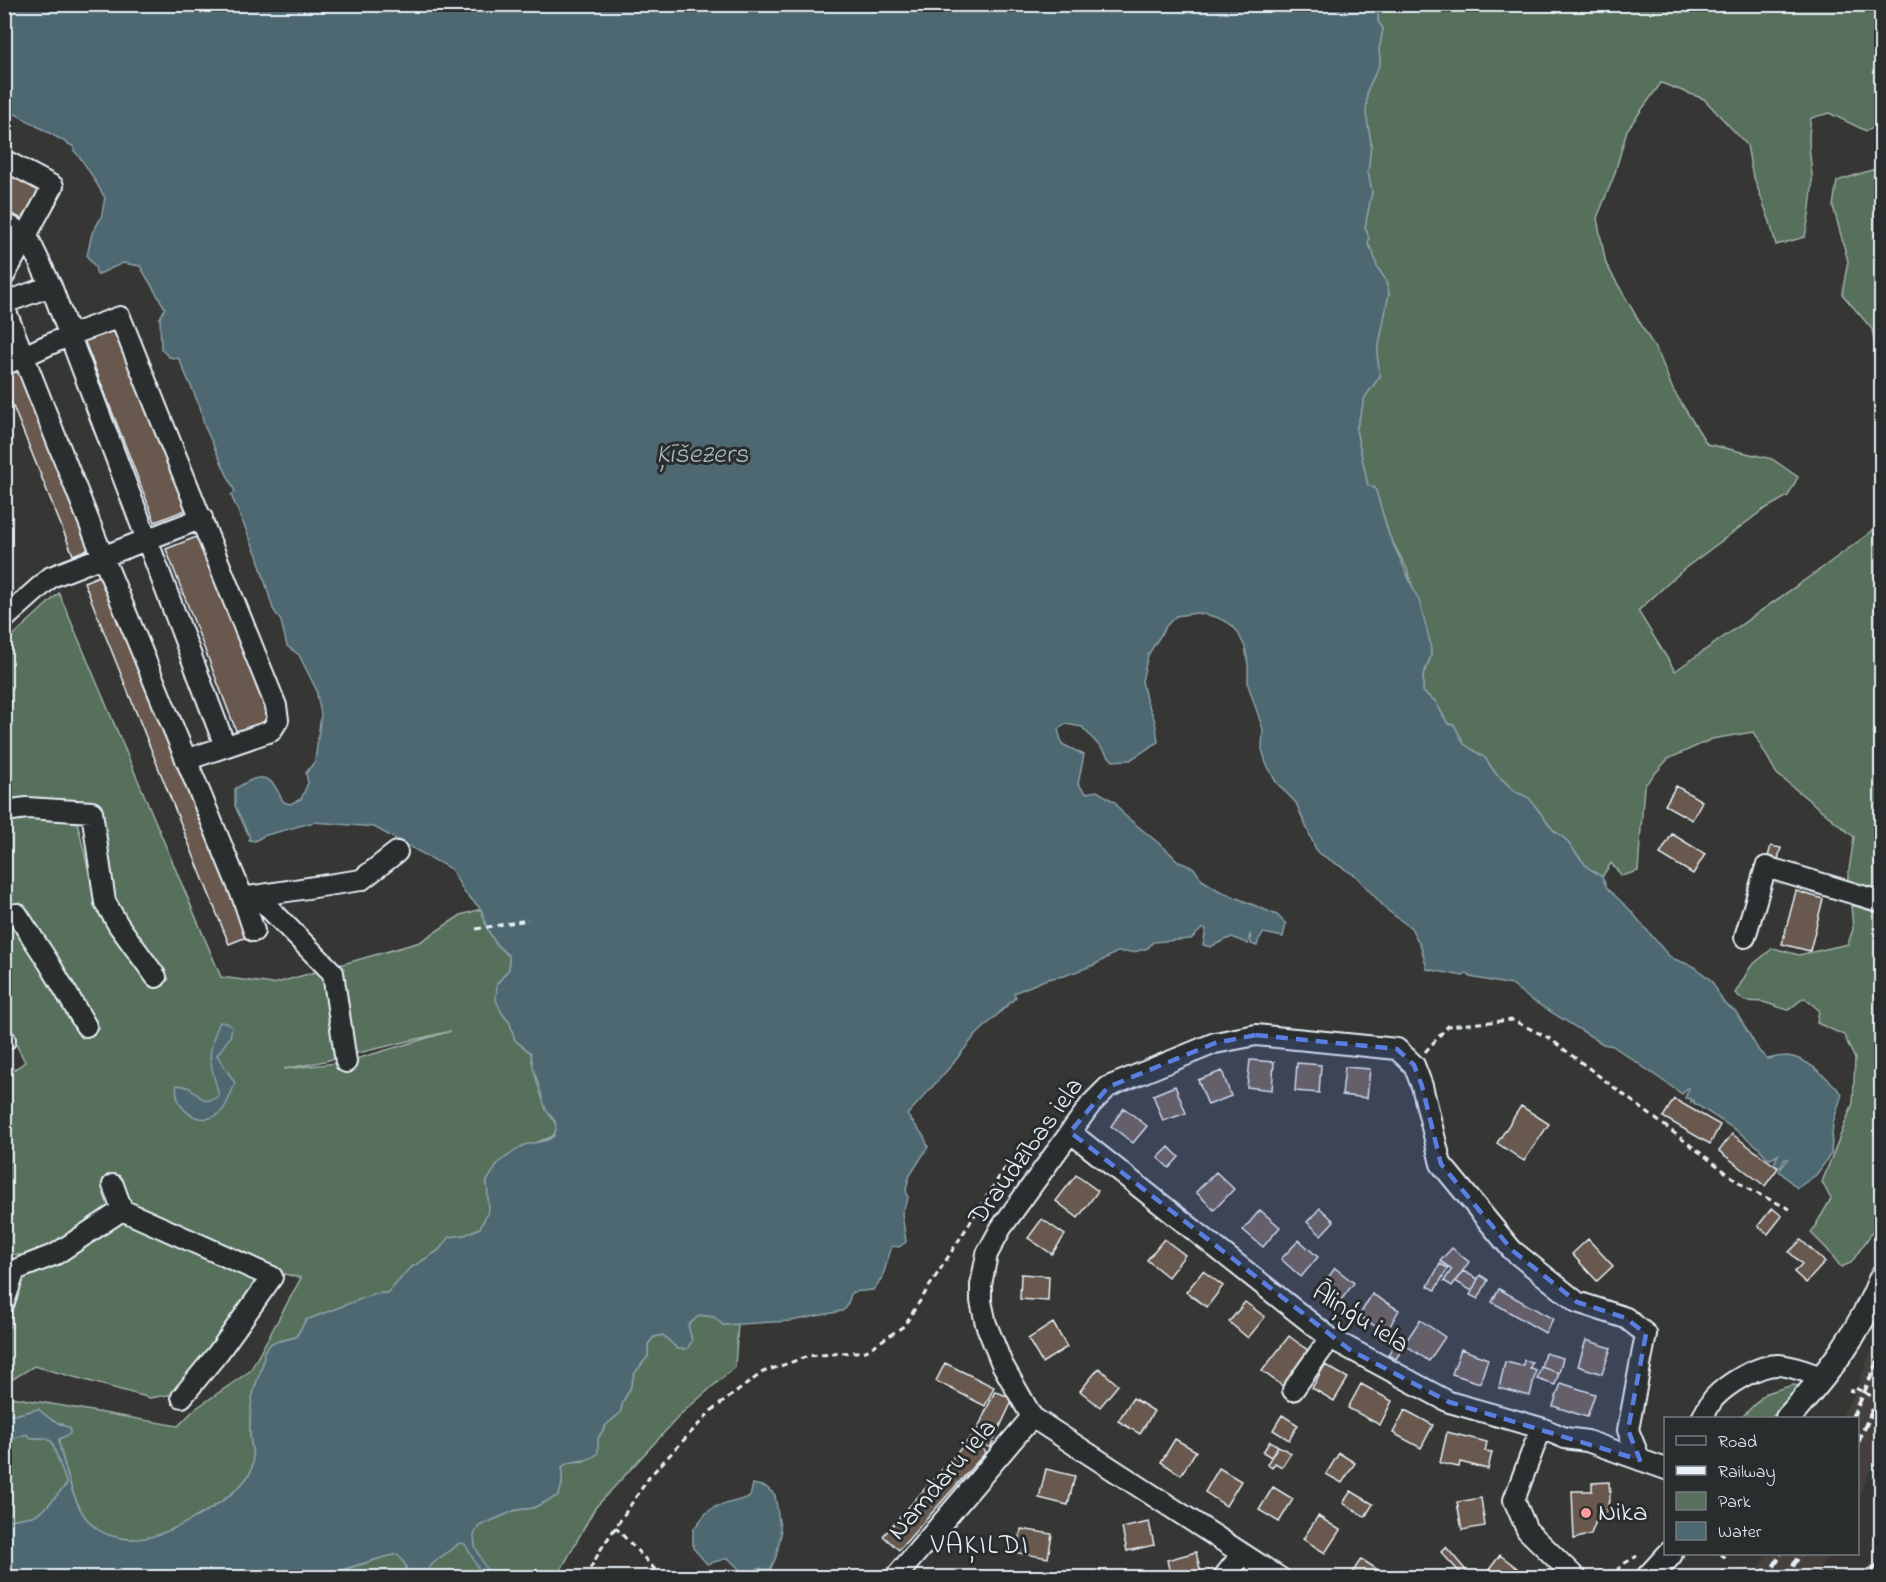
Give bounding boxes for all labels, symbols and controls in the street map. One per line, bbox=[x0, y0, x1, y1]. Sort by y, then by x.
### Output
water label: Ķīšezers bbox=[656, 435, 749, 476]
street label: Draudzības iela bbox=[959, 1070, 1094, 1235]
street label: Āliņģu iela bbox=[1304, 1274, 1416, 1364]
street label: Namdaru iela bbox=[879, 1411, 1007, 1549]
legend bbox=[1664, 1417, 1859, 1555]
text: Road bbox=[1718, 1430, 1757, 1456]
text: Railway bbox=[1718, 1460, 1775, 1486]
text: Park bbox=[1718, 1490, 1751, 1516]
place label: Nika bbox=[1598, 1494, 1648, 1533]
marker: Nika bbox=[1579, 1506, 1593, 1520]
text: Water bbox=[1718, 1520, 1762, 1546]
district label: VAĶILDI bbox=[930, 1526, 1029, 1567]

